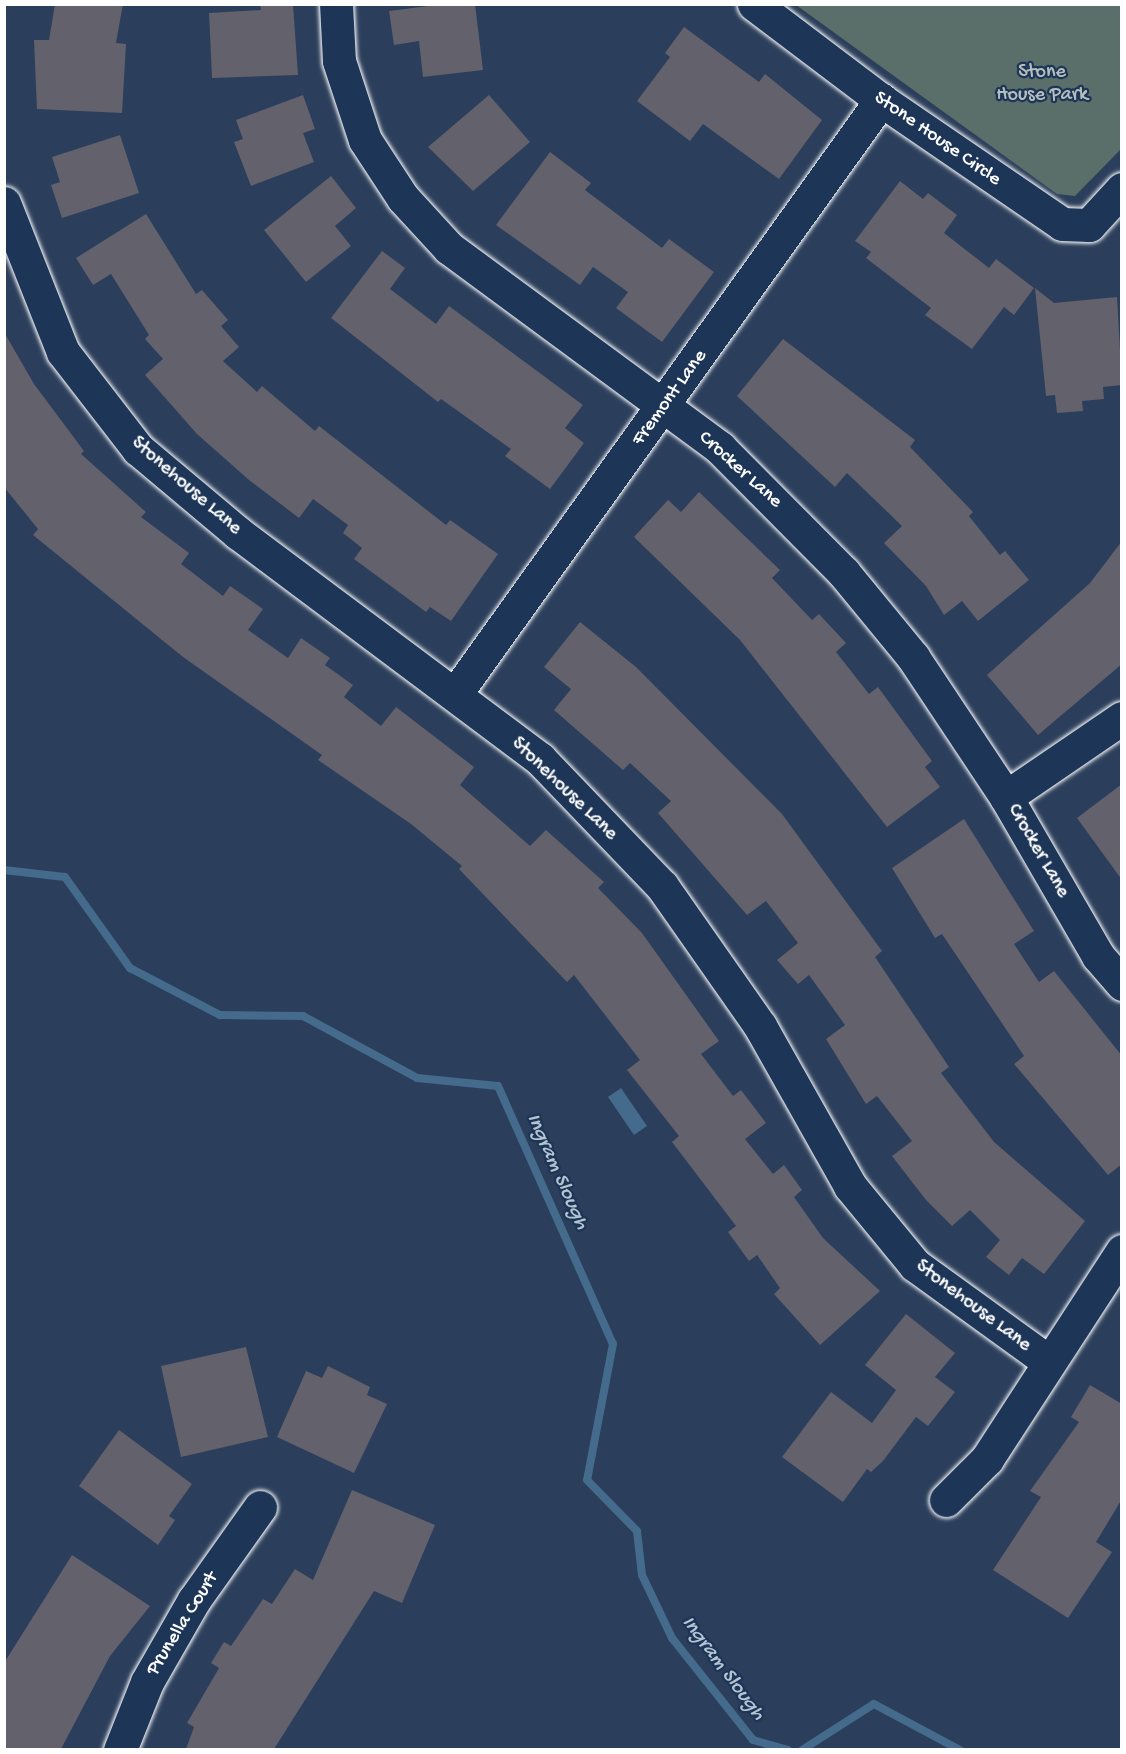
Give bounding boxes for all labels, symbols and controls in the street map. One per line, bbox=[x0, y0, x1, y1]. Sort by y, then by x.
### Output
park label: Stone House Park bbox=[996, 61, 1088, 108]
street label: Stone House Circle bbox=[869, 86, 1005, 192]
street label: Fremont Lane bbox=[627, 345, 713, 451]
street label: Crocker Lane bbox=[693, 426, 787, 514]
street label: Stonehouse Lane bbox=[126, 431, 246, 541]
street label: Stonehouse Lane bbox=[506, 732, 622, 846]
street label: Crocker Lane bbox=[1002, 800, 1074, 902]
water label: Ingram Slough bbox=[519, 1110, 593, 1234]
street label: Stonehouse Lane bbox=[910, 1255, 1036, 1357]
street label: Prunella Court bbox=[142, 1568, 224, 1680]
water label: Ingram Slough bbox=[675, 1612, 769, 1726]

